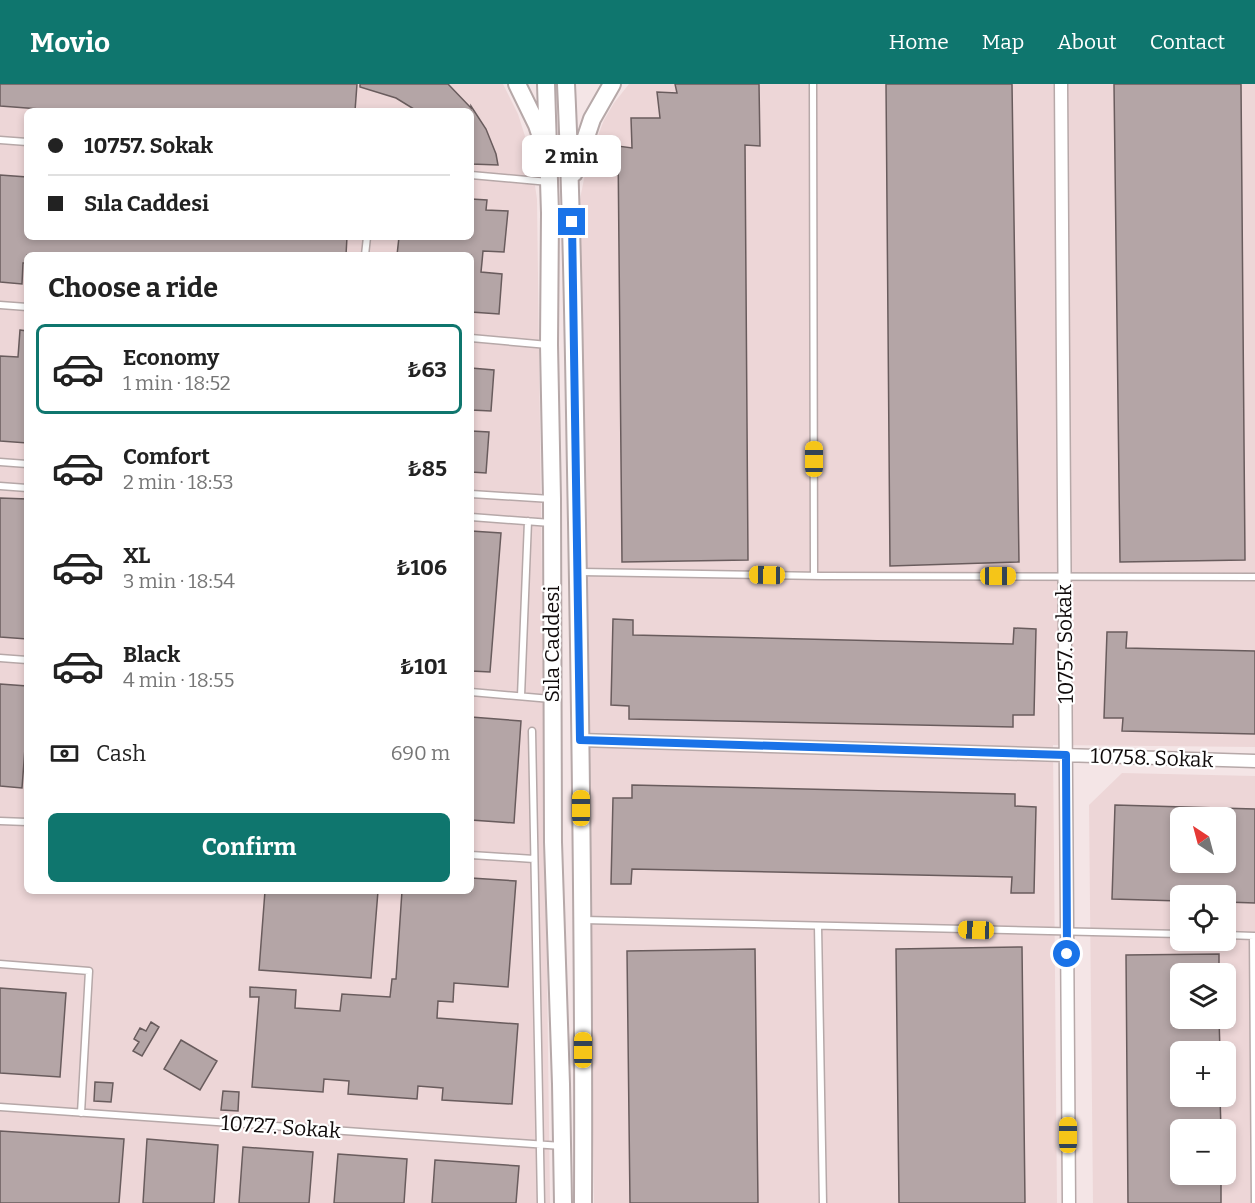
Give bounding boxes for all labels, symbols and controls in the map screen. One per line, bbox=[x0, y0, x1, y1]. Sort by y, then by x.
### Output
text: Movio bbox=[30, 26, 110, 59]
text: Home bbox=[889, 29, 949, 55]
text: Map bbox=[982, 29, 1024, 55]
text: About bbox=[1057, 29, 1117, 55]
text: Contact bbox=[1150, 29, 1225, 55]
text: 10757. Sokak bbox=[84, 132, 213, 159]
callout: 2 min bbox=[522, 135, 622, 177]
text: 2 min bbox=[545, 144, 598, 168]
text: Sıla Caddesi bbox=[84, 190, 209, 217]
route end bbox=[558, 208, 585, 235]
text: Choose a ride bbox=[48, 272, 218, 304]
icon: car bbox=[51, 342, 105, 396]
text: Economy bbox=[123, 344, 219, 371]
text: ₺63 bbox=[407, 356, 447, 383]
text: 1 min · 18:52 bbox=[123, 371, 231, 395]
icon: car bbox=[51, 441, 105, 495]
car bbox=[805, 441, 823, 477]
text: Comfort bbox=[123, 443, 210, 470]
text: ₺85 bbox=[407, 455, 447, 482]
text: 2 min · 18:53 bbox=[123, 470, 234, 494]
icon: car bbox=[51, 540, 105, 594]
text: XL bbox=[123, 542, 150, 569]
text: ₺106 bbox=[396, 554, 447, 581]
car bbox=[749, 566, 785, 584]
car bbox=[980, 567, 1016, 585]
text: 3 min · 18:54 bbox=[123, 569, 235, 593]
street label: 10757. Sokak bbox=[1051, 584, 1079, 704]
street label: Sıla Caddesi bbox=[539, 586, 565, 702]
icon: car bbox=[51, 639, 105, 693]
text: Black bbox=[123, 641, 180, 668]
text: ₺101 bbox=[399, 653, 447, 680]
text: 4 min · 18:55 bbox=[123, 668, 234, 692]
icon: cash bbox=[48, 737, 81, 770]
text: Cash bbox=[96, 740, 146, 767]
text: 690 m bbox=[391, 741, 450, 765]
street label: 10758. Sokak bbox=[1090, 743, 1214, 773]
car bbox=[572, 790, 590, 826]
north arrow bbox=[1170, 807, 1236, 873]
map controls bbox=[1170, 807, 1236, 1185]
button: Confirm bbox=[48, 813, 450, 882]
button: locate bbox=[1170, 885, 1236, 951]
car bbox=[958, 920, 994, 940]
route start bbox=[1053, 940, 1080, 967]
button: layers bbox=[1170, 963, 1236, 1029]
car bbox=[574, 1032, 592, 1068]
button: + bbox=[1170, 1041, 1236, 1107]
street label: 10727. Sokak bbox=[220, 1110, 342, 1144]
car bbox=[1059, 1117, 1077, 1153]
button: − bbox=[1170, 1119, 1236, 1185]

